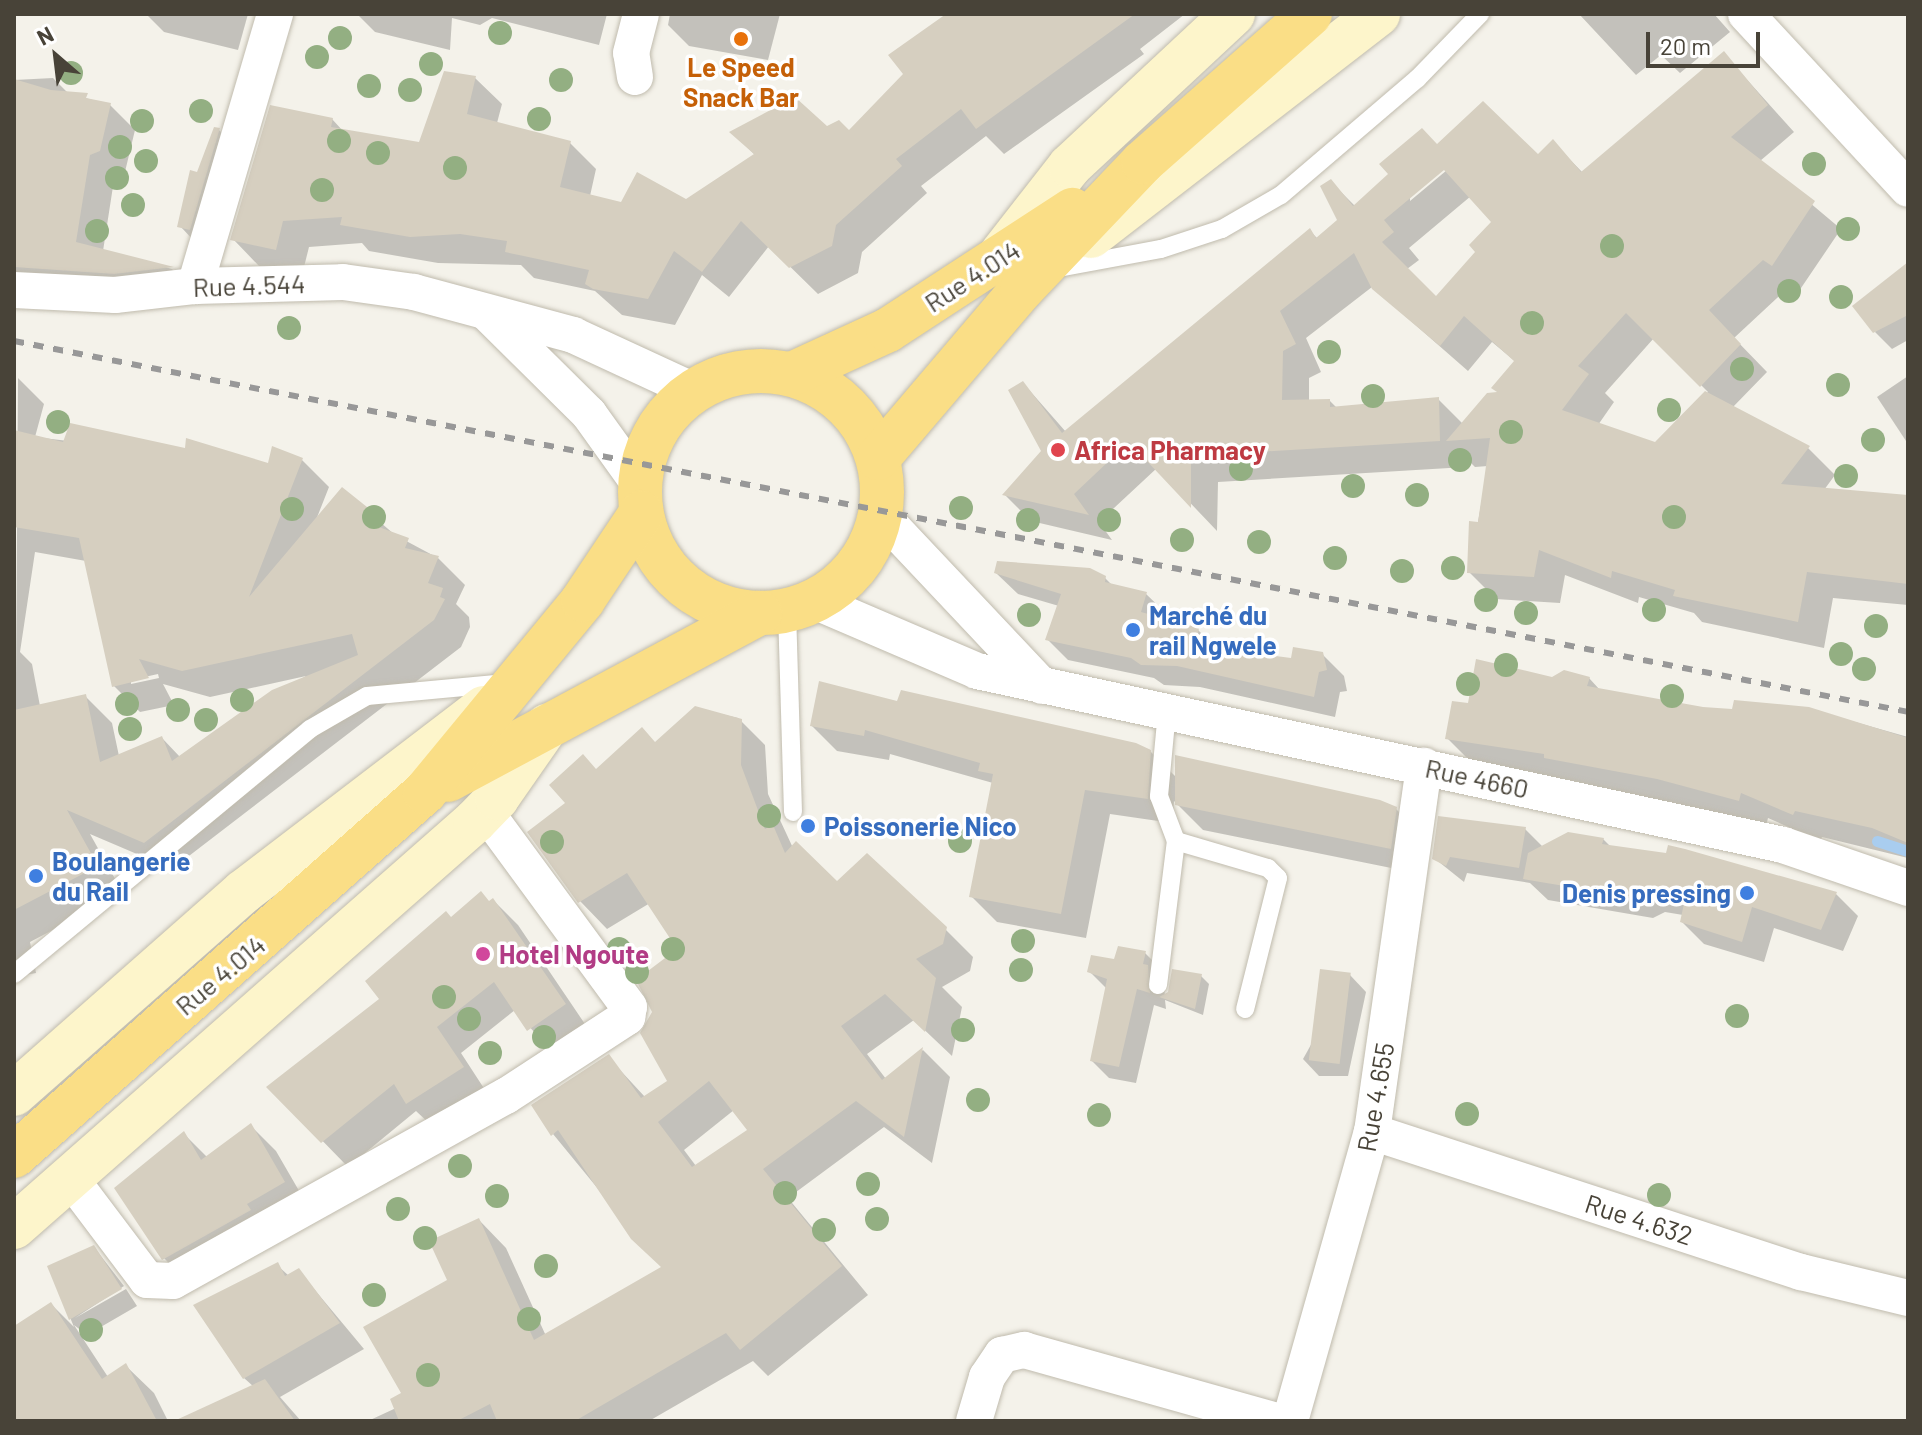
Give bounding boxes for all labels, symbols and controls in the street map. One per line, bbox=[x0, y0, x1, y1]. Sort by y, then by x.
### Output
north arrow bbox=[16, 16, 96, 96]
scale bar bbox=[1650, 16, 1764, 66]
text: N bbox=[32, 20, 57, 50]
marker: Le Speed Snack Bar bbox=[732, 30, 750, 48]
text: 20 m bbox=[1660, 31, 1711, 60]
place label: Le Speed Snack Bar bbox=[683, 51, 799, 112]
street label: Rue 4.014 bbox=[919, 234, 1025, 318]
street label: Rue 4.544 bbox=[192, 267, 306, 303]
place label: Africa Pharmacy bbox=[1074, 434, 1266, 466]
marker: Africa Pharmacy bbox=[1049, 441, 1067, 459]
place label: Marché du rail Ngwele bbox=[1149, 599, 1277, 660]
marker: Marché du rail Ngwele bbox=[1124, 621, 1142, 639]
street label: Rue 4660 bbox=[1423, 752, 1531, 804]
place label: Poissonerie Nico bbox=[824, 810, 1017, 842]
marker: Poissonerie Nico bbox=[799, 817, 817, 835]
place label: Boulangerie du Rail bbox=[52, 845, 191, 906]
marker: Boulangerie du Rail bbox=[27, 867, 45, 885]
place label: Denis pressing bbox=[1562, 877, 1731, 909]
marker: Denis pressing bbox=[1738, 884, 1756, 902]
street label: Rue 4.014 bbox=[169, 929, 271, 1021]
place label: Hotel Ngoute bbox=[499, 938, 649, 970]
marker: Hotel Ngoute bbox=[474, 945, 492, 963]
street label: Rue 4.655 bbox=[1350, 1040, 1400, 1154]
street label: Rue 4.632 bbox=[1581, 1187, 1697, 1251]

